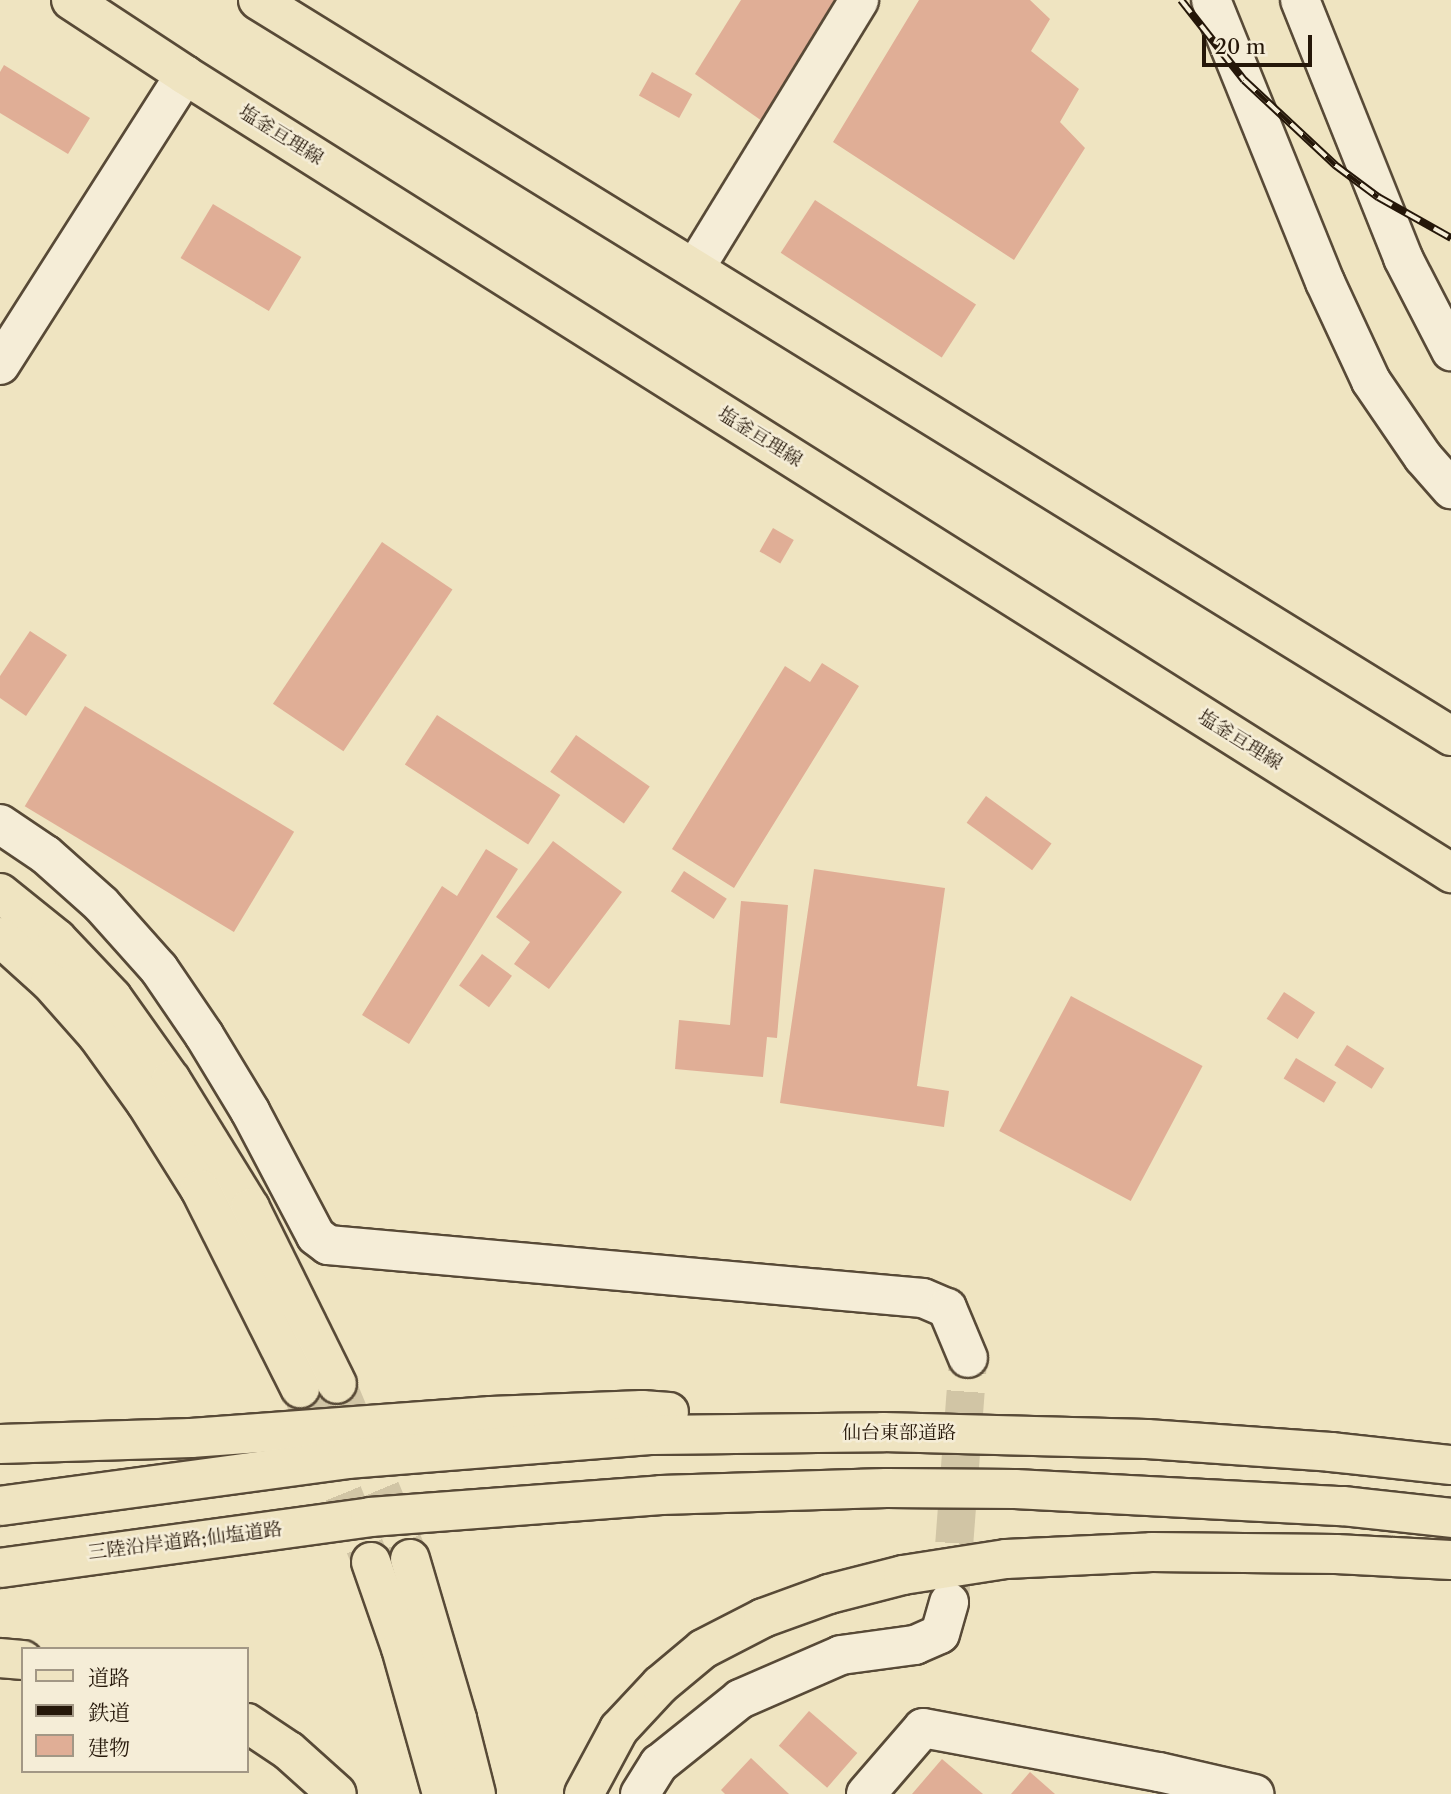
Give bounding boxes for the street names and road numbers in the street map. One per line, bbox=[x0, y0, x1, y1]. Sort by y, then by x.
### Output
street label: 塩釜亘理線 bbox=[235, 100, 327, 170]
street label: 塩釜亘理線 bbox=[714, 402, 806, 472]
street label: 塩釜亘理線 bbox=[1194, 705, 1286, 775]
street label: 仙台東部道路 bbox=[842, 1422, 956, 1444]
street label: 三陸沿岸道路;仙塩道路 bbox=[87, 1518, 283, 1564]

